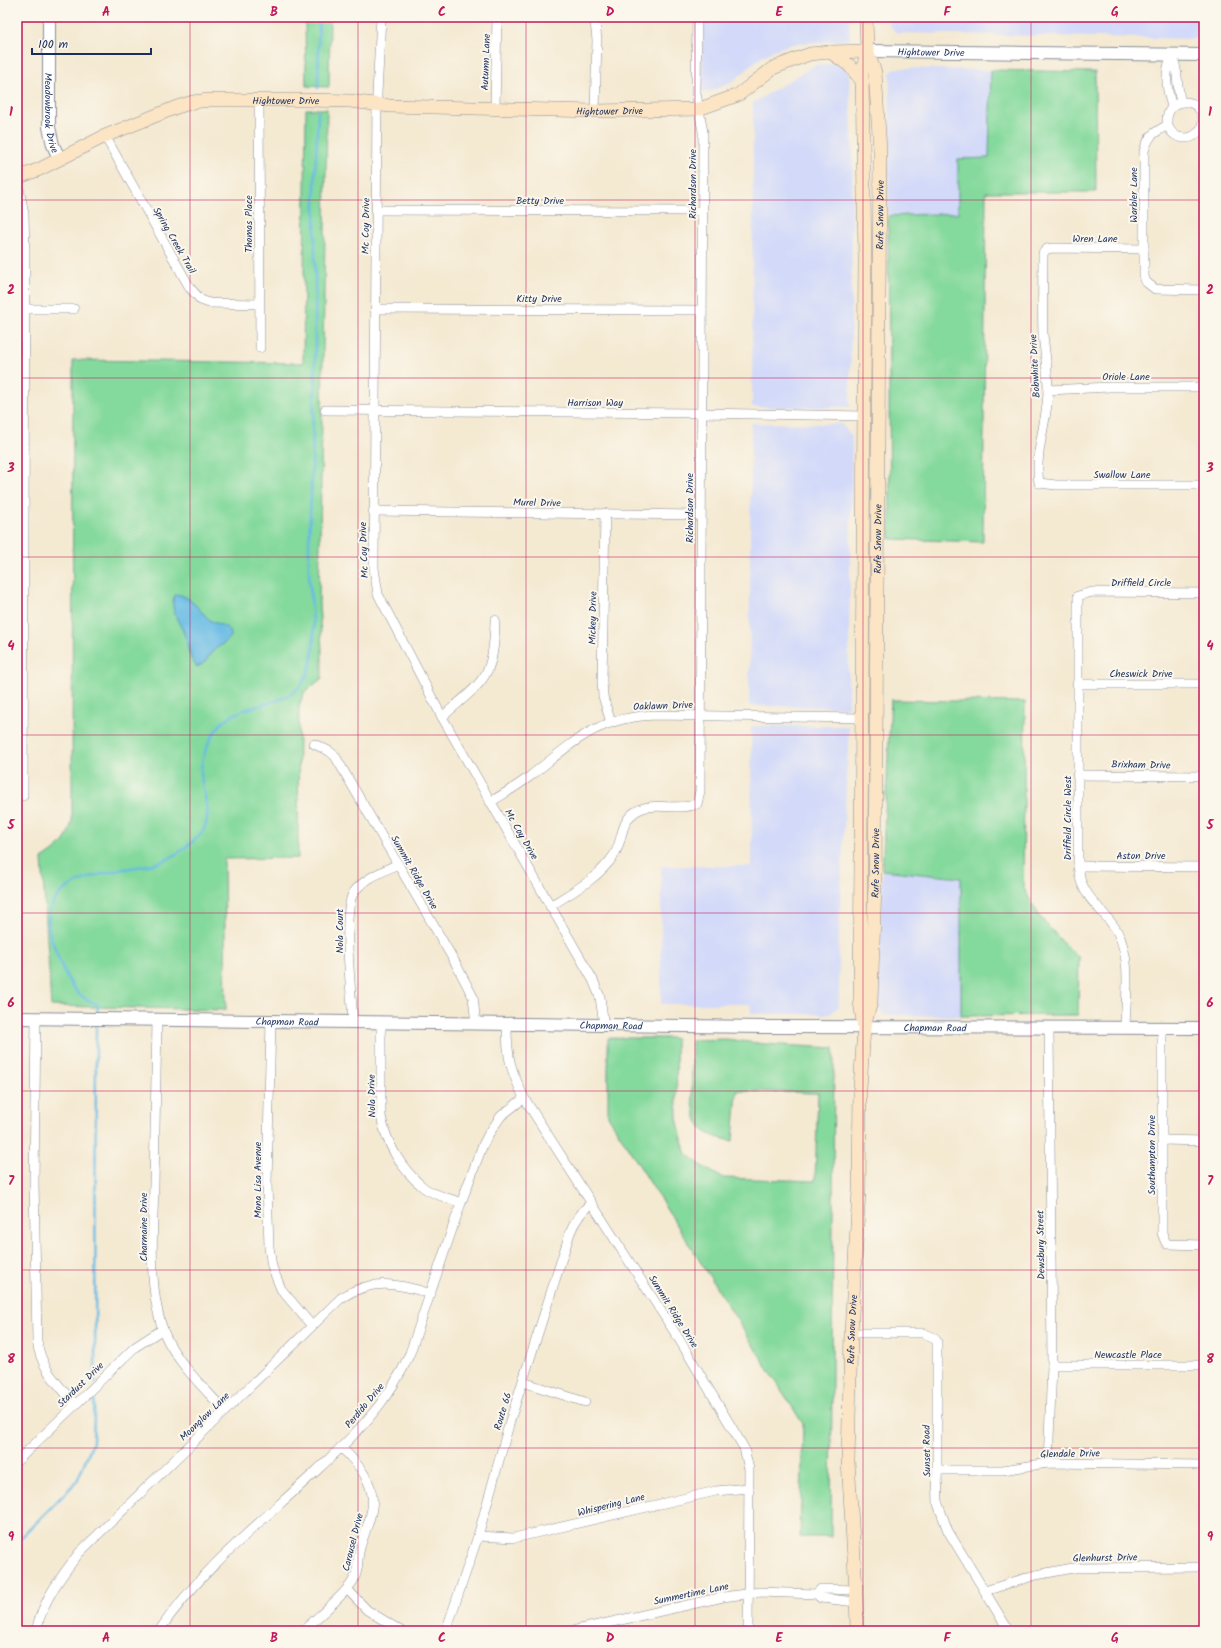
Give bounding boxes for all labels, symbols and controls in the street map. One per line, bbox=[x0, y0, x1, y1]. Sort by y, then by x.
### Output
text: A bbox=[102, 2, 110, 23]
text: B bbox=[270, 2, 278, 23]
text: C bbox=[438, 2, 446, 23]
text: D bbox=[606, 2, 615, 23]
text: E bbox=[775, 2, 783, 23]
text: F bbox=[943, 2, 951, 23]
text: G bbox=[1111, 2, 1119, 23]
scale bar bbox=[32, 30, 151, 56]
street label: Autumn Lane bbox=[477, 33, 495, 91]
text: 100 m bbox=[38, 35, 69, 54]
street label: Hightower Drive bbox=[897, 44, 965, 61]
street label: Meadowbrook Drive bbox=[40, 73, 63, 156]
street label: Hightower Drive bbox=[252, 93, 320, 109]
text: 1 bbox=[9, 102, 13, 123]
text: 1 bbox=[1208, 102, 1212, 123]
street label: Hightower Drive bbox=[576, 103, 644, 120]
street label: Richardson Drive bbox=[685, 148, 701, 219]
street label: Warbler Lane bbox=[1126, 167, 1142, 223]
street label: Rufe Snow Drive bbox=[872, 179, 889, 250]
street label: Betty Drive bbox=[516, 193, 565, 209]
street label: Thomas Place bbox=[241, 195, 257, 253]
street label: Mc Coy Drive bbox=[358, 197, 374, 254]
street label: Spring Creek Trail bbox=[148, 204, 200, 277]
street label: Wren Lane bbox=[1073, 231, 1118, 247]
text: 2 bbox=[7, 280, 15, 301]
text: 2 bbox=[1206, 280, 1214, 301]
street label: Kitty Drive bbox=[516, 291, 562, 307]
street label: Bobwhite Drive bbox=[1025, 333, 1045, 398]
street label: Oriole Lane bbox=[1102, 369, 1150, 385]
street label: Harrison Way bbox=[567, 395, 623, 411]
text: 3 bbox=[6, 458, 15, 479]
text: 3 bbox=[1205, 458, 1214, 479]
street label: Swallow Lane bbox=[1094, 467, 1151, 483]
street label: Richardson Drive bbox=[682, 472, 698, 543]
street label: Murel Drive bbox=[513, 495, 562, 511]
street label: Rufe Snow Drive bbox=[870, 503, 887, 574]
street label: Mc Coy Drive bbox=[355, 521, 373, 578]
street label: Driffield Circle bbox=[1111, 575, 1172, 591]
street label: Mickey Drive bbox=[585, 591, 601, 645]
text: 4 bbox=[7, 636, 15, 657]
text: 4 bbox=[1206, 636, 1214, 657]
street label: Cheswick Drive bbox=[1109, 666, 1173, 682]
street label: Oaklawn Drive bbox=[633, 697, 694, 715]
street label: Brixham Drive bbox=[1111, 756, 1171, 774]
street label: Driffield Circle West bbox=[1060, 776, 1076, 860]
street label: Mc Coy Drive bbox=[500, 806, 542, 863]
text: 5 bbox=[7, 815, 16, 836]
text: 5 bbox=[1206, 815, 1215, 836]
street label: Rufe Snow Drive bbox=[868, 827, 884, 898]
street label: Summit Ridge Drive bbox=[386, 832, 442, 913]
street label: Aston Drive bbox=[1117, 848, 1166, 864]
street label: Nola Court bbox=[332, 908, 348, 953]
text: 6 bbox=[7, 993, 15, 1014]
text: 6 bbox=[1206, 993, 1214, 1014]
street label: Chapman Road bbox=[255, 1014, 320, 1031]
street label: Chapman Road bbox=[579, 1018, 644, 1035]
street label: Chapman Road bbox=[903, 1020, 967, 1036]
street label: Nola Drive bbox=[364, 1074, 380, 1118]
street label: Southampton Drive bbox=[1144, 1115, 1160, 1195]
street label: Mona Lisa Avenue bbox=[250, 1141, 266, 1218]
text: 7 bbox=[8, 1171, 15, 1192]
text: 7 bbox=[1207, 1171, 1214, 1192]
street label: Charmaine Drive bbox=[136, 1192, 152, 1262]
street label: Dewsbury Street bbox=[1032, 1210, 1050, 1280]
street label: Summit Ridge Drive bbox=[644, 1272, 702, 1352]
street label: Rufe Snow Drive bbox=[843, 1294, 862, 1364]
street label: Newcastle Place bbox=[1094, 1347, 1162, 1363]
text: 8 bbox=[7, 1349, 15, 1370]
text: 8 bbox=[1206, 1349, 1214, 1370]
street label: Stardust Drive bbox=[54, 1358, 108, 1411]
street label: Perdido Drive bbox=[341, 1379, 389, 1432]
street label: Moonglow Lane bbox=[176, 1388, 234, 1445]
street label: Route 66 bbox=[490, 1390, 516, 1432]
street label: Sunset Road bbox=[919, 1424, 935, 1477]
street label: Glendale Drive bbox=[1040, 1445, 1101, 1463]
street label: Whispering Lane bbox=[576, 1489, 647, 1521]
street label: Carousel Drive bbox=[338, 1511, 368, 1573]
text: 9 bbox=[8, 1527, 15, 1548]
text: 9 bbox=[1207, 1527, 1214, 1548]
street label: Glenhurst Drive bbox=[1072, 1549, 1138, 1567]
street label: Summertime Lane bbox=[652, 1578, 731, 1610]
text: A bbox=[102, 1628, 110, 1648]
text: B bbox=[270, 1628, 278, 1648]
text: C bbox=[438, 1628, 446, 1648]
text: D bbox=[606, 1628, 615, 1648]
text: E bbox=[775, 1628, 783, 1648]
text: F bbox=[943, 1628, 951, 1648]
text: G bbox=[1111, 1628, 1119, 1648]

